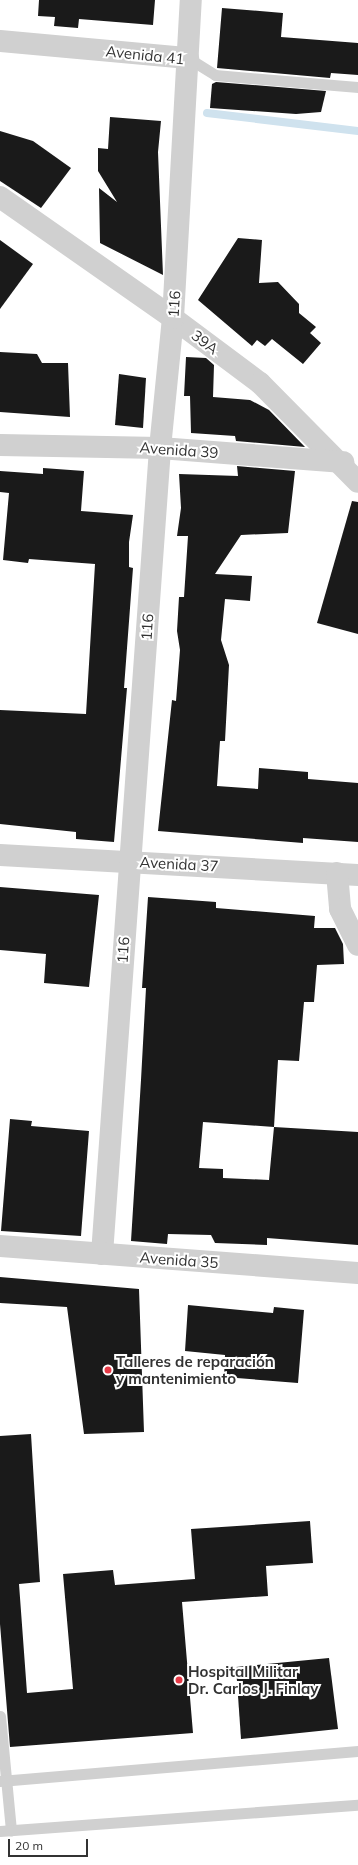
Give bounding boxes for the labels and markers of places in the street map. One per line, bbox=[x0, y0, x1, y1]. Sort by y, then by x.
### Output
place label: Talleres de reparación y mantenimiento bbox=[116, 1352, 274, 1387]
marker: Talleres de reparación y mantenimiento bbox=[103, 1365, 113, 1375]
place label: Hospital Militar Dr. Carlos J. Finlay bbox=[188, 1662, 318, 1697]
marker: Hospital Militar Dr. Carlos J. Finlay bbox=[173, 1674, 185, 1686]

